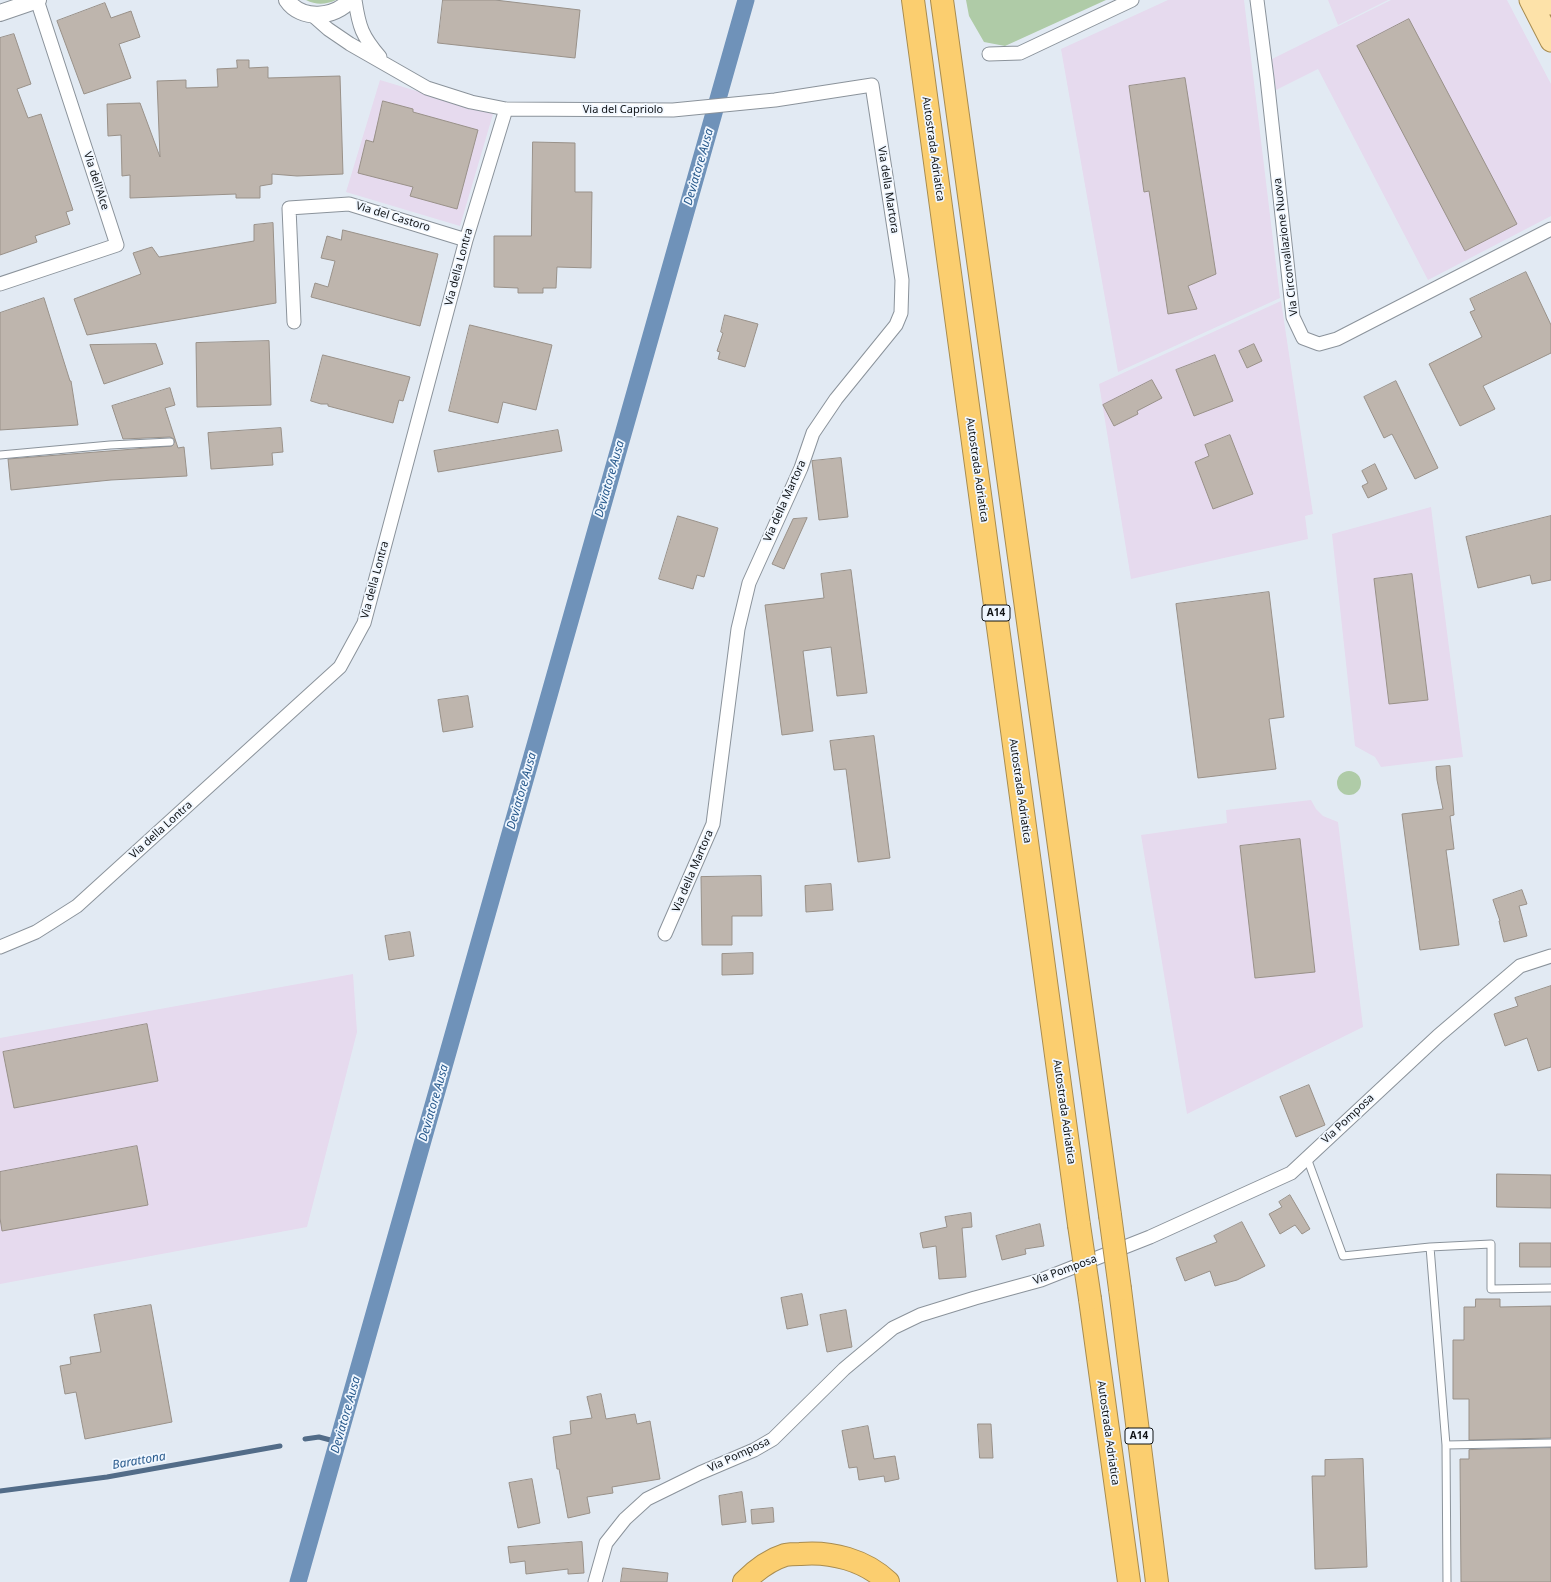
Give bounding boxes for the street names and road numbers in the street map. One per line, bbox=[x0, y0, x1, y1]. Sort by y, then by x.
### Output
street label: Autostrada Adriatica bbox=[919, 96, 947, 202]
street label: Via del Capriolo bbox=[583, 103, 663, 117]
street label: Via della Martora bbox=[875, 146, 901, 234]
street label: Via dell'Alce bbox=[80, 150, 112, 212]
street label: Via Circonvallazione Nuova bbox=[1271, 177, 1301, 317]
street label: Via del Castoro bbox=[354, 199, 432, 235]
street label: Via della Lontra bbox=[442, 227, 476, 307]
street label: Autostrada Adriatica bbox=[963, 417, 991, 523]
street label: Via della Martora bbox=[761, 458, 809, 544]
street label: Via della Lontra bbox=[358, 540, 392, 620]
road number: A14 bbox=[982, 605, 1010, 621]
street label: Autostrada Adriatica bbox=[1006, 738, 1034, 844]
street label: Via della Lontra bbox=[127, 798, 195, 862]
street label: Via della Martora bbox=[670, 828, 716, 914]
street label: Autostrada Adriatica bbox=[1050, 1059, 1078, 1165]
street label: Via Pomposa bbox=[1319, 1091, 1377, 1147]
street label: Via Pomposa bbox=[1031, 1252, 1099, 1288]
street label: Autostrada Adriatica bbox=[1094, 1380, 1122, 1486]
road number: A14 bbox=[1125, 1428, 1153, 1444]
street label: Via Pomposa bbox=[706, 1435, 772, 1475]

